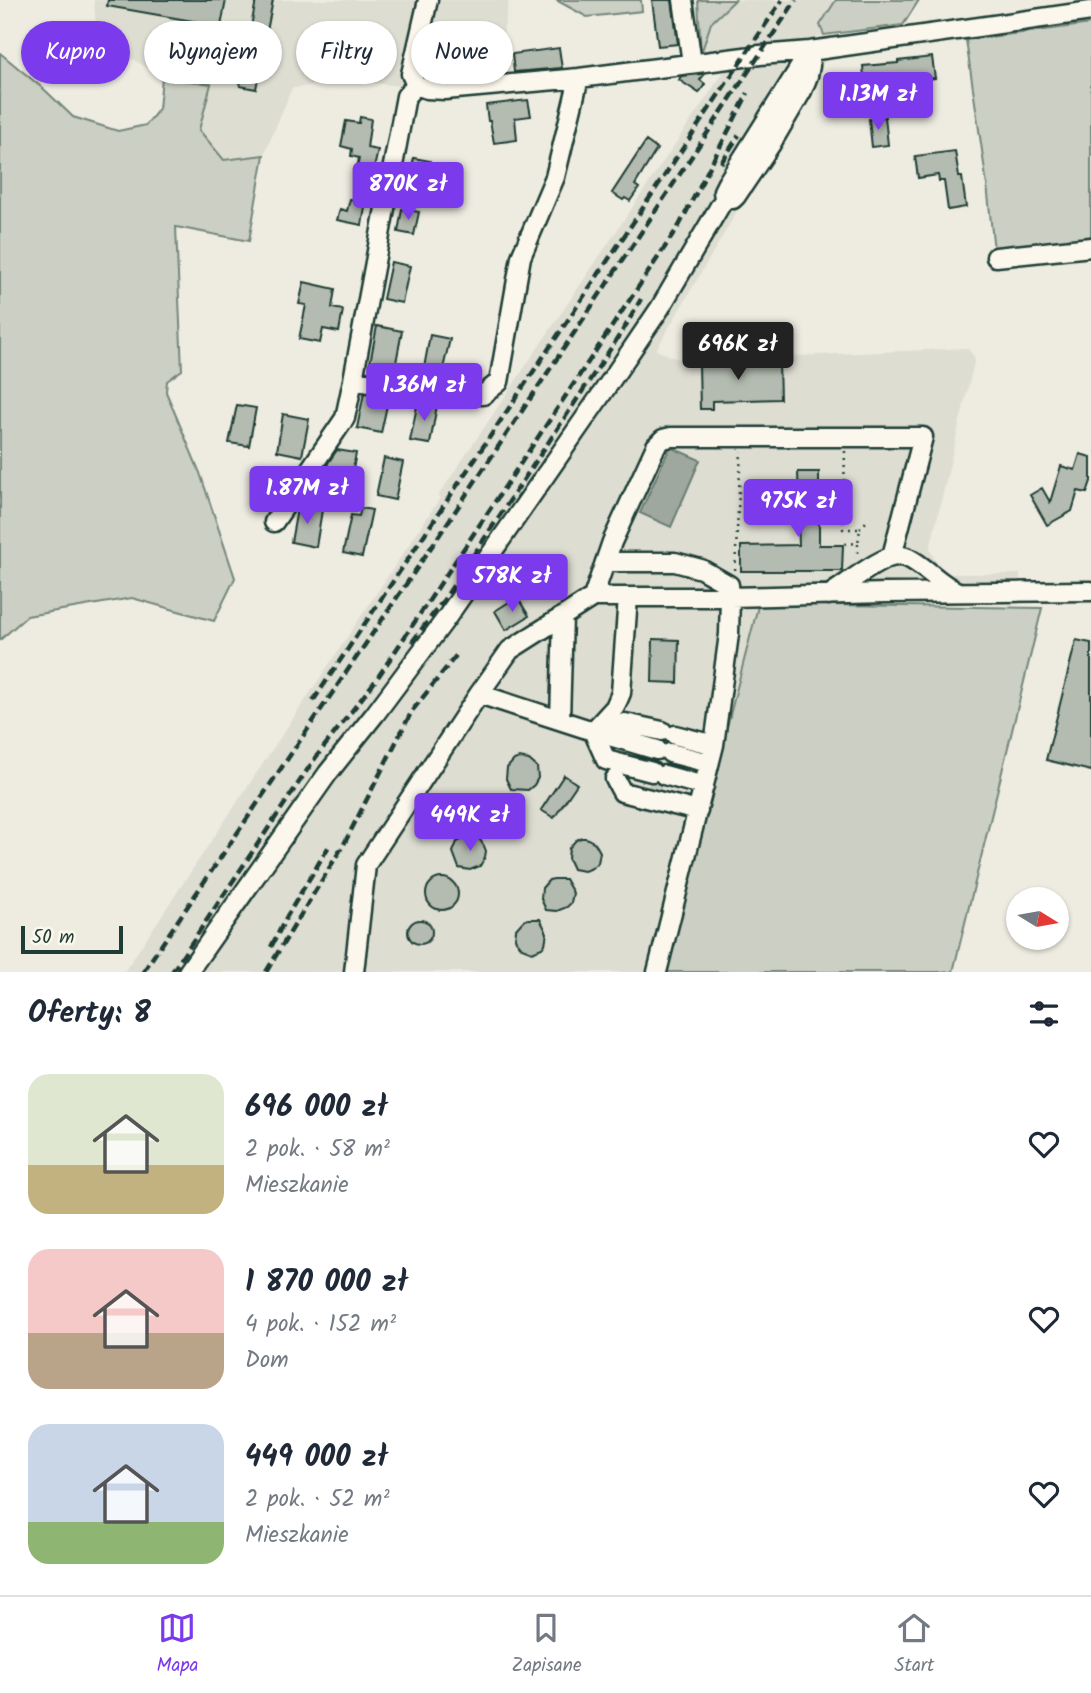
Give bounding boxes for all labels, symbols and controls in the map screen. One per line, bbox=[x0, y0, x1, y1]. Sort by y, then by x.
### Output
chip: Kupno bbox=[21, 21, 130, 84]
chip: Wynajem bbox=[144, 21, 282, 84]
chip: Filtry bbox=[296, 21, 397, 84]
chip: Nowe bbox=[411, 21, 513, 84]
pin: 1.13M zł bbox=[806, 72, 950, 132]
text: 1.13M zł bbox=[839, 77, 917, 113]
pin: 870K zł bbox=[343, 162, 473, 222]
text: 870K zł bbox=[369, 167, 447, 203]
pin: 696K zł bbox=[673, 322, 803, 382]
text: 696K zł bbox=[698, 327, 778, 363]
pin: 1.36M zł bbox=[352, 364, 496, 423]
text: 1.36M zł bbox=[382, 368, 466, 404]
pin: 1.87M zł bbox=[235, 466, 379, 526]
text: 1.87M zł bbox=[266, 471, 348, 507]
pin: 975K zł bbox=[733, 480, 863, 539]
text: 975K zł bbox=[760, 484, 836, 520]
pin: 578K zł bbox=[447, 554, 577, 614]
text: 578K zł bbox=[473, 559, 551, 595]
pin: 449K zł bbox=[405, 794, 535, 853]
text: 449K zł bbox=[430, 798, 510, 834]
north arrow bbox=[1006, 887, 1069, 950]
map controls bbox=[1006, 887, 1069, 950]
scale bar bbox=[21, 923, 122, 955]
text: 50 m bbox=[32, 923, 74, 953]
text: Oferty: 8 bbox=[28, 990, 151, 1038]
icon: filters bbox=[1025, 995, 1063, 1033]
text: 696 000 zł bbox=[245, 1084, 388, 1132]
icon: home bbox=[84, 1102, 168, 1186]
icon: heart bbox=[1025, 1125, 1063, 1163]
text: 2 pok. · 58 m² bbox=[245, 1132, 390, 1168]
text: Mieszkanie bbox=[245, 1168, 349, 1204]
text: 1 870 000 zł bbox=[245, 1259, 408, 1307]
icon: home bbox=[84, 1277, 168, 1361]
icon: heart bbox=[1025, 1300, 1063, 1338]
text: 4 pok. · 152 m² bbox=[245, 1307, 396, 1343]
text: Dom bbox=[245, 1343, 289, 1379]
text: 449 000 zł bbox=[245, 1434, 388, 1482]
icon: home bbox=[84, 1452, 168, 1536]
icon: heart bbox=[1025, 1475, 1063, 1513]
text: 2 pok. · 52 m² bbox=[245, 1482, 389, 1518]
text: Mieszkanie bbox=[245, 1518, 349, 1554]
tab: Mapa bbox=[157, 1609, 198, 1681]
tab: Zapisane bbox=[511, 1609, 581, 1681]
tab: Start bbox=[894, 1609, 934, 1681]

